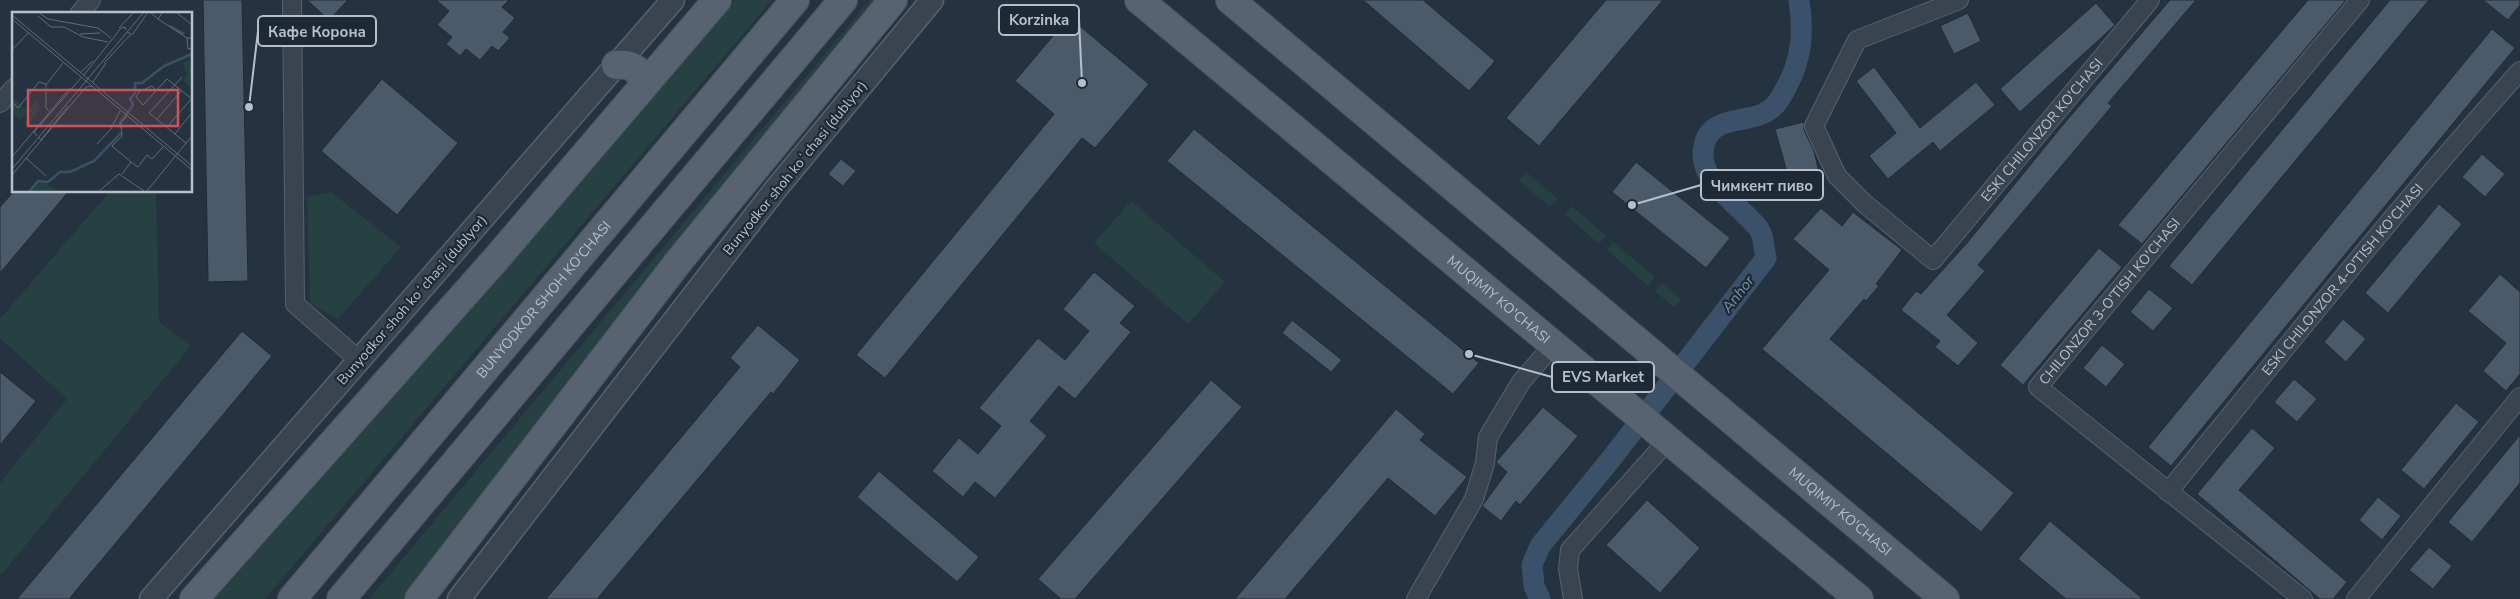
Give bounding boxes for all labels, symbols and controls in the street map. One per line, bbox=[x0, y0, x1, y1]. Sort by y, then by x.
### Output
callout: Korzinka bbox=[999, 5, 1079, 35]
text: Korzinka bbox=[1009, 10, 1069, 30]
inset map bbox=[12, 12, 192, 192]
callout: Кафе Корона bbox=[258, 16, 376, 46]
text: Кафе Корона bbox=[268, 22, 366, 42]
street label: ESKI CHILONZOR KO'CHASI bbox=[1976, 54, 2107, 205]
street label: Bunyodkor shoh koʻchasi (dublyor) bbox=[719, 77, 871, 259]
callout: Чимкент пиво bbox=[1701, 170, 1823, 200]
text: Чимкент пиво bbox=[1711, 176, 1813, 196]
street label: ESKI CHILONZOR 4-O'TISH KO'CHASI bbox=[2257, 179, 2428, 379]
street label: Bunyodkor shoh koʻchasi (dublyor) bbox=[333, 211, 491, 389]
street label: CHILONZOR 3-O'TISH KO'CHASI bbox=[2034, 214, 2184, 389]
street label: BUNYODKOR SHOH KO'CHASI bbox=[472, 217, 615, 382]
street label: MUQIMIY KO'CHASI bbox=[1443, 251, 1554, 348]
water label: Anhor bbox=[1717, 271, 1759, 317]
callout: EVS Market bbox=[1552, 362, 1654, 392]
text: EVS Market bbox=[1562, 367, 1644, 387]
street label: MUQIMIY KO'CHASI bbox=[1785, 463, 1896, 560]

